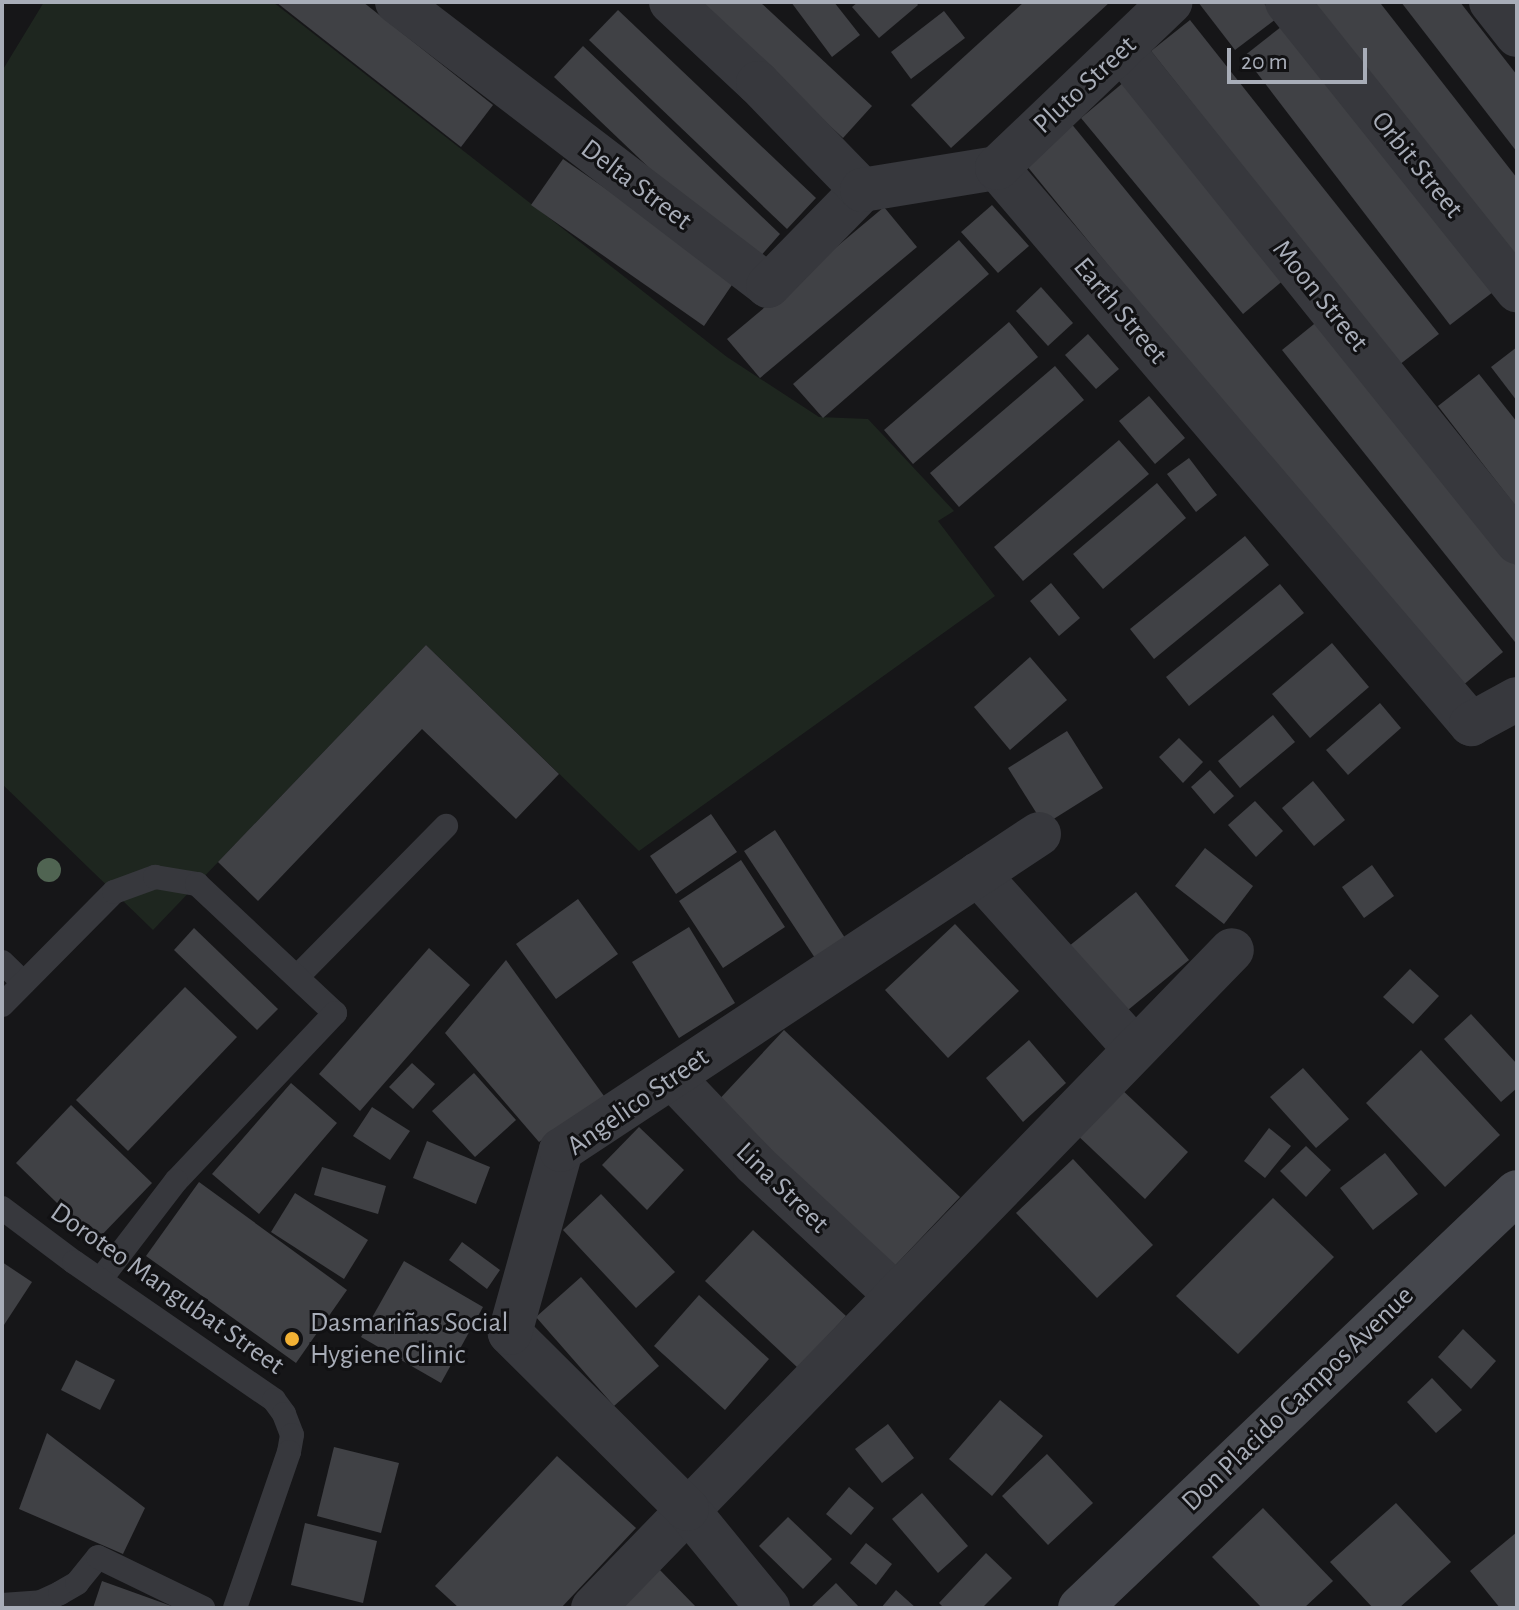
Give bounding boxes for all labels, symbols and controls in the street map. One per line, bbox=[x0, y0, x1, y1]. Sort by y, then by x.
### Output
street label: Pluto Street bbox=[1027, 29, 1143, 141]
scale bar bbox=[1231, 32, 1371, 82]
text: 20 m bbox=[1241, 50, 1288, 74]
street label: Orbit Street bbox=[1364, 105, 1470, 225]
street label: Delta Street bbox=[574, 132, 698, 238]
street label: Moon Street bbox=[1265, 233, 1375, 359]
street label: Earth Street bbox=[1066, 251, 1174, 371]
street label: Angelico Street bbox=[561, 1041, 715, 1163]
street label: Lina Street bbox=[728, 1136, 836, 1240]
street label: Doroteo Mangubat Street bbox=[44, 1196, 290, 1382]
street label: Don Placido Campos Avenue bbox=[1175, 1279, 1421, 1519]
place label: Dasmariñas Social Hygiene Clinic bbox=[310, 1306, 508, 1372]
marker: Dasmariñas Social Hygiene Clinic bbox=[281, 1328, 303, 1350]

